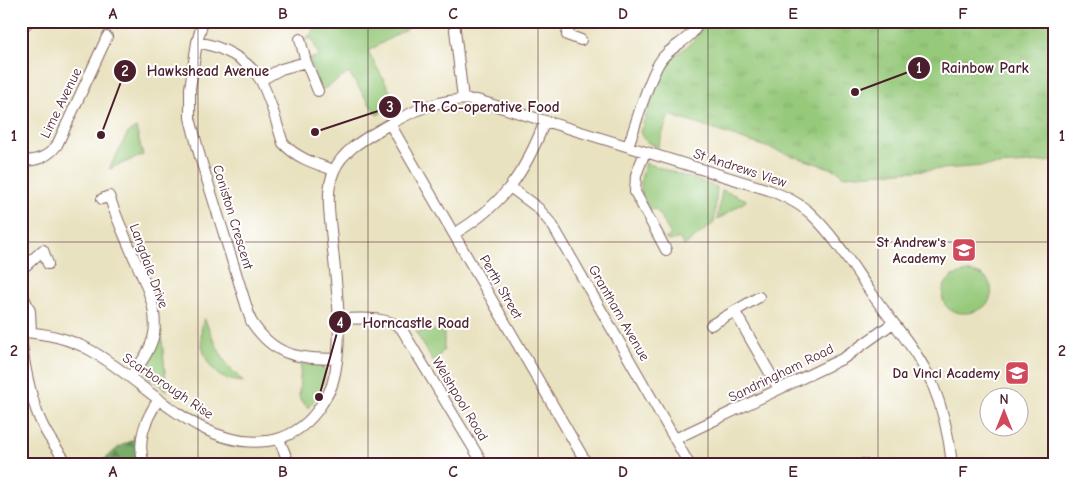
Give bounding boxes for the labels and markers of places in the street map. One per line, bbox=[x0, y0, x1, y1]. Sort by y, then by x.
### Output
callout: Rainbow Park bbox=[906, 53, 1039, 83]
callout: Hawkshead Avenue bbox=[112, 56, 279, 86]
callout: The Co-operative Food bbox=[378, 92, 570, 122]
place label: St Andrew's Academy bbox=[877, 234, 947, 267]
school or university icon: St Andrew's Academy bbox=[951, 237, 977, 263]
callout: Horncastle Road bbox=[327, 307, 479, 337]
school or university icon: Da Vinci Academy bbox=[1004, 360, 1030, 386]
place label: Da Vinci Academy bbox=[893, 365, 1001, 382]

